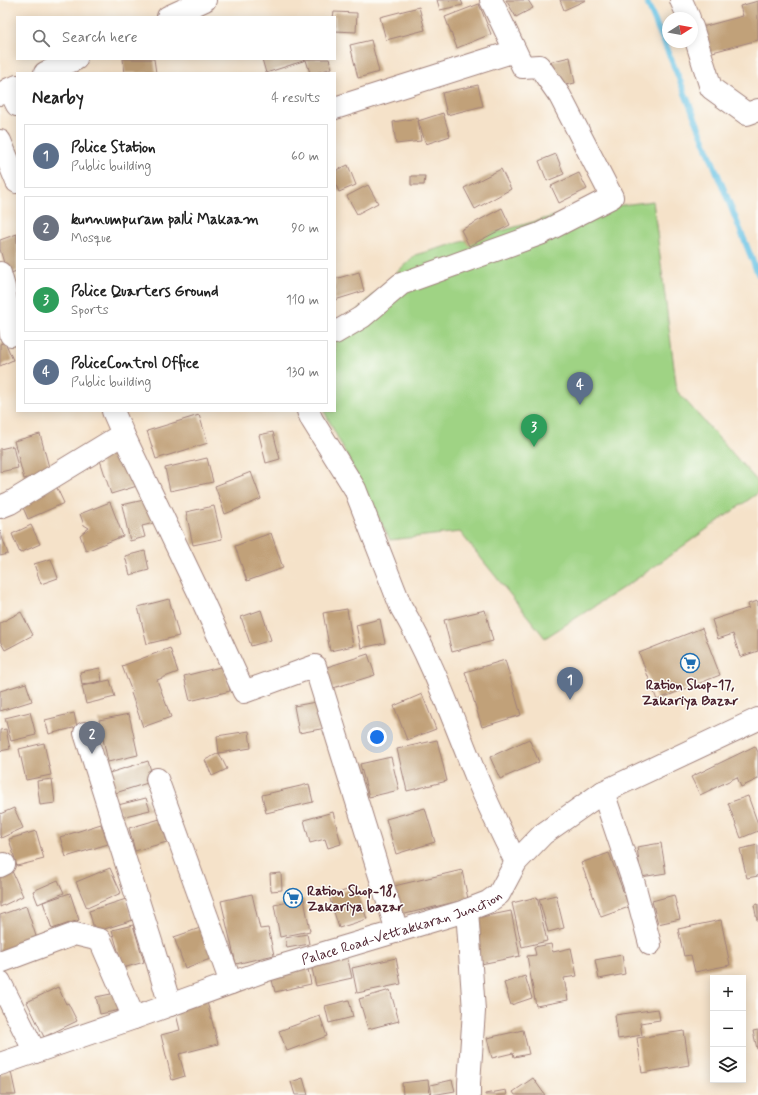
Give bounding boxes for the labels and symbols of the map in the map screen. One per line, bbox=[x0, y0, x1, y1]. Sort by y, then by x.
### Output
north arrow bbox=[662, 12, 698, 48]
pin: 4 bbox=[567, 372, 593, 405]
pin: 3 bbox=[521, 414, 547, 447]
supermarket icon: Ration Shop-17, Zakariya Bazar bbox=[679, 652, 701, 674]
pin: 1 bbox=[557, 667, 583, 700]
place label: Ration Shop-17, Zakariya Bazar bbox=[642, 676, 738, 710]
pin: 2 bbox=[79, 721, 105, 754]
your location bbox=[367, 727, 387, 747]
place label: Ration Shop-18, Zakariya bazar bbox=[307, 882, 403, 916]
supermarket icon: Ration Shop-18, Zakariya bazar bbox=[282, 887, 304, 909]
street label: Palace Road-Vettakkaran Junction bbox=[299, 887, 506, 969]

